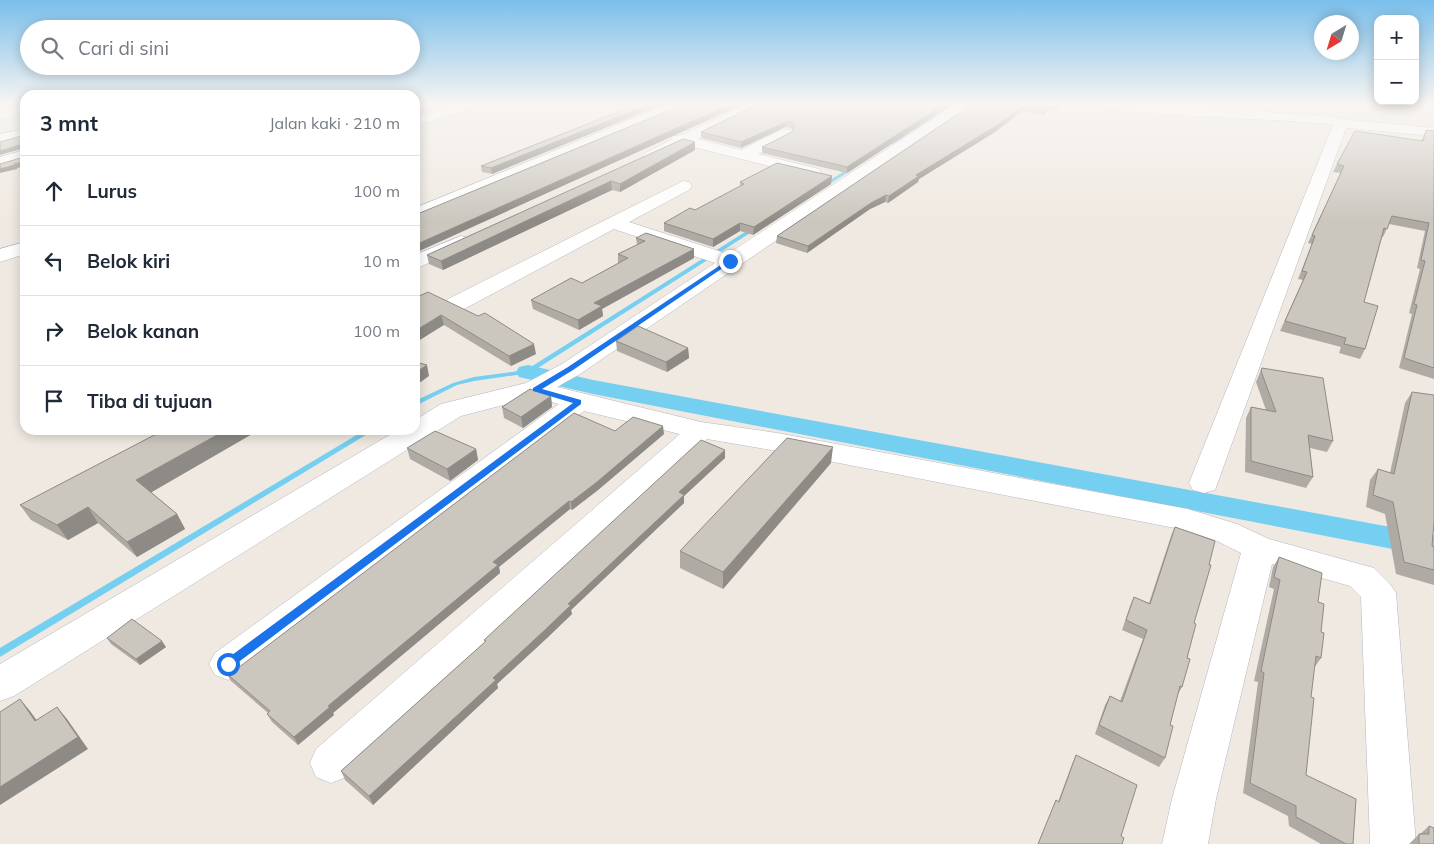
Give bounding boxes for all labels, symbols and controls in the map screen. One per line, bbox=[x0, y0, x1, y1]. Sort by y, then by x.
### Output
north arrow bbox=[1314, 15, 1359, 60]
map controls bbox=[1374, 15, 1419, 105]
button: + bbox=[1374, 15, 1419, 60]
search box bbox=[20, 20, 420, 75]
icon: search bbox=[38, 34, 66, 62]
text: Cari di sini bbox=[78, 36, 169, 60]
button: − bbox=[1374, 60, 1419, 105]
text: 3 mnt bbox=[40, 110, 98, 136]
text: Jalan kaki · 210 m bbox=[269, 113, 400, 133]
icon: ahead bbox=[40, 177, 68, 205]
text: Lurus bbox=[87, 179, 137, 203]
text: 100 m bbox=[353, 181, 400, 201]
icon: left bbox=[40, 247, 68, 275]
text: Belok kiri bbox=[87, 249, 170, 273]
route end bbox=[719, 250, 742, 273]
text: 10 m bbox=[363, 251, 400, 271]
icon: right bbox=[40, 317, 68, 345]
text: Belok kanan bbox=[87, 319, 199, 343]
text: 100 m bbox=[353, 321, 400, 341]
icon: arrive bbox=[40, 387, 68, 415]
text: Tiba di tujuan bbox=[87, 389, 212, 413]
route start bbox=[217, 653, 240, 676]

